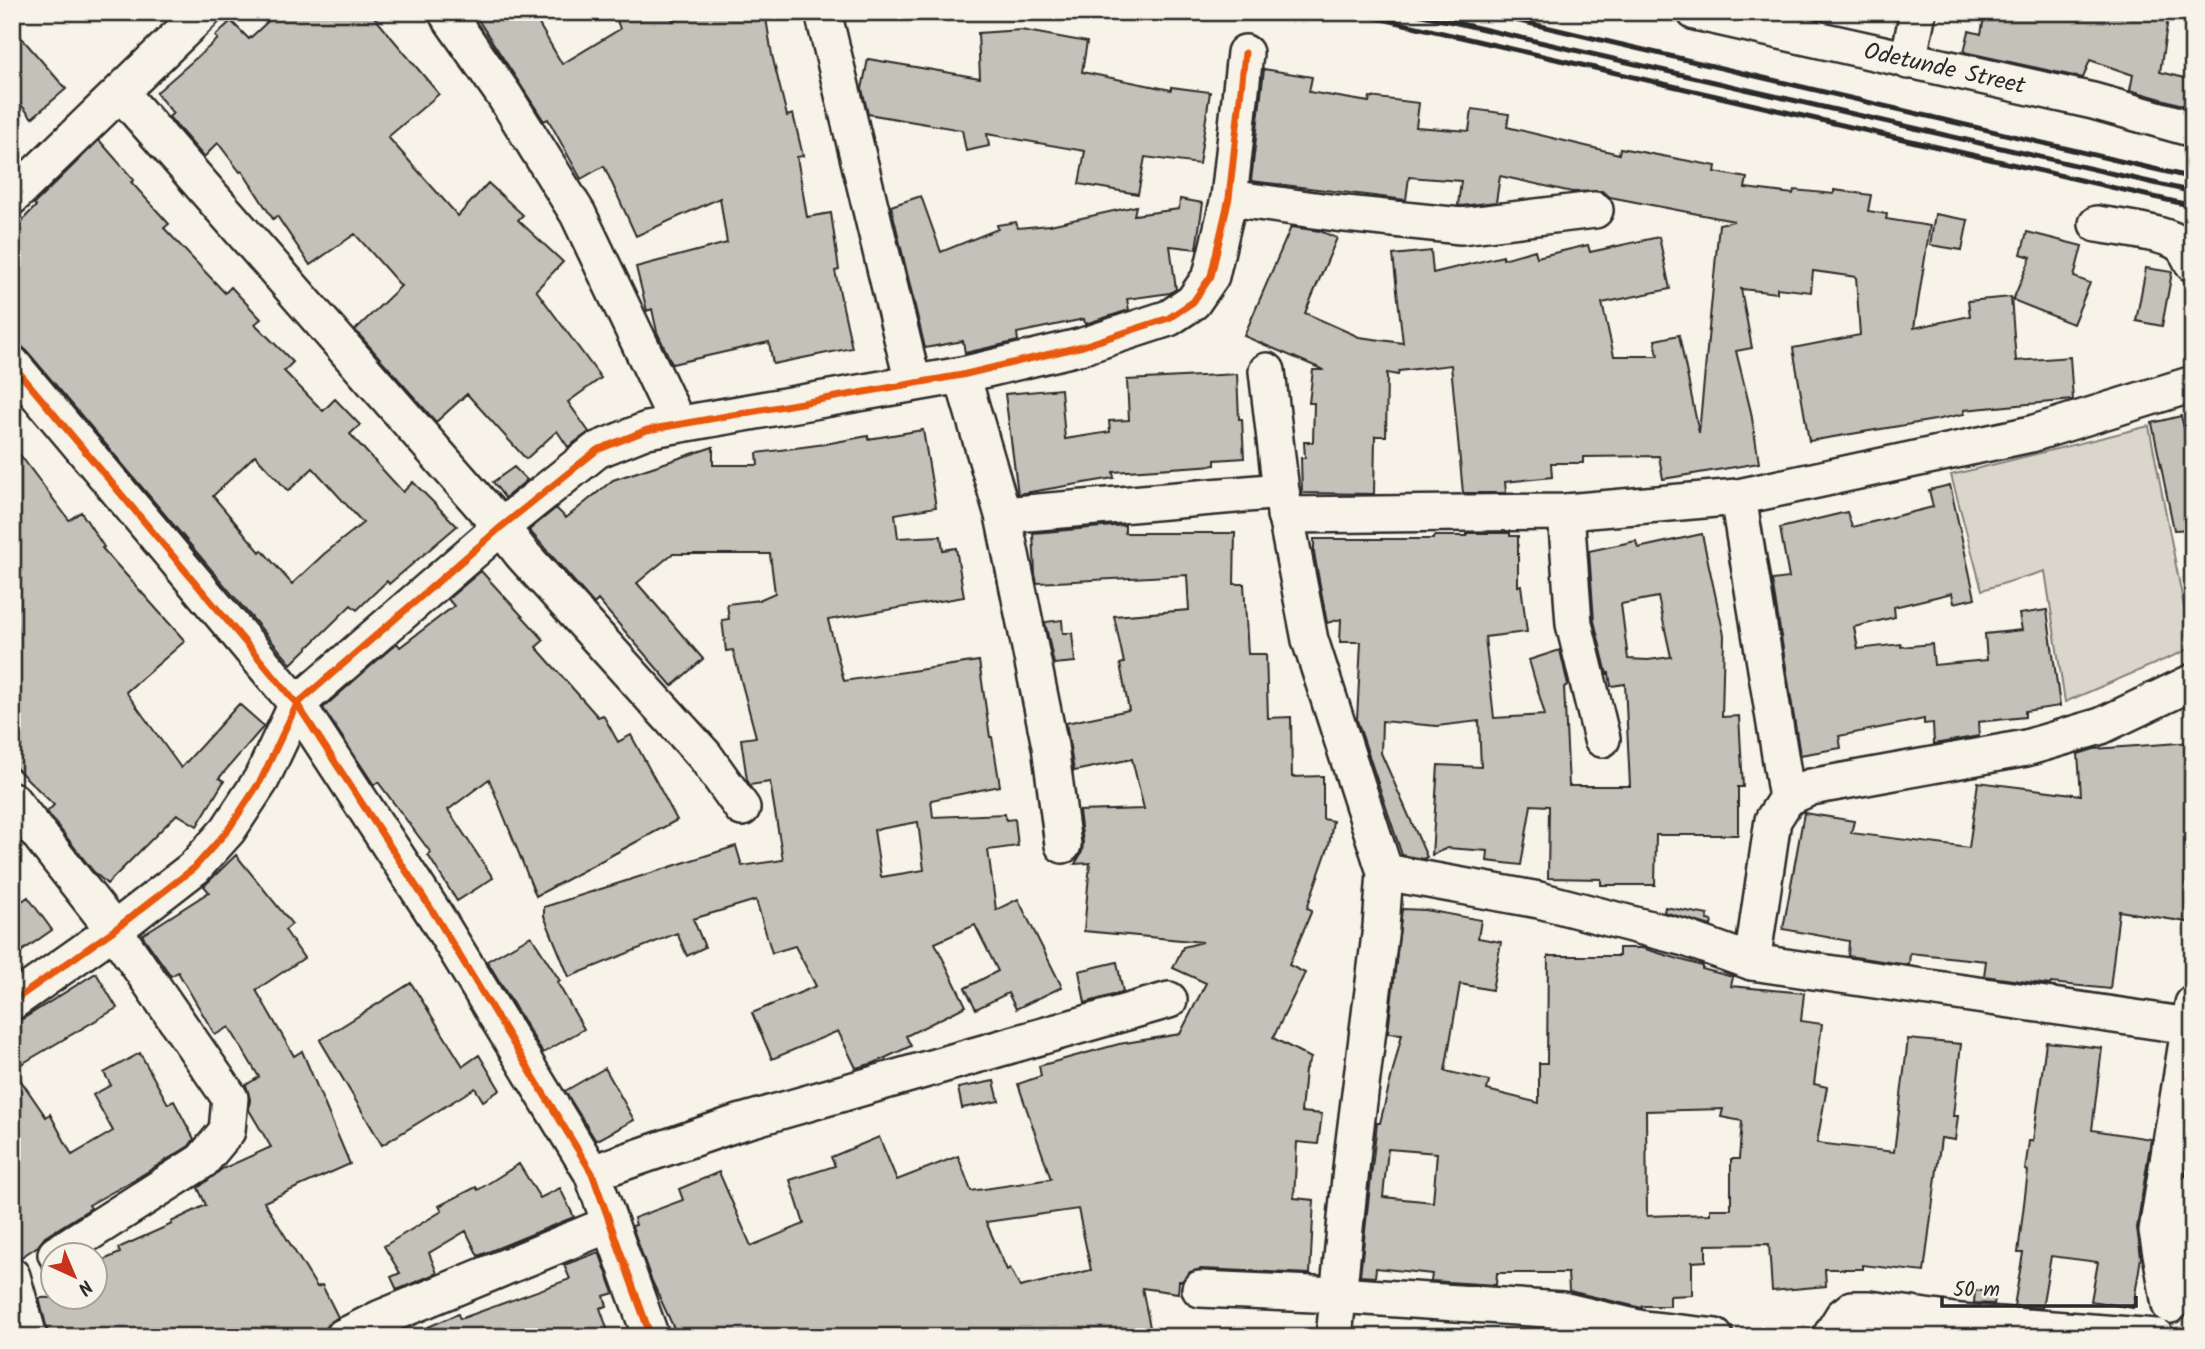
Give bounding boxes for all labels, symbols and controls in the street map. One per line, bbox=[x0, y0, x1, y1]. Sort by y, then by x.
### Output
street label: Odetunde Street bbox=[1860, 32, 2030, 106]
north arrow bbox=[38, 1240, 108, 1310]
scale bar bbox=[1942, 1265, 2137, 1309]
text: N bbox=[70, 1272, 99, 1302]
text: 50 m bbox=[1953, 1274, 2000, 1307]

